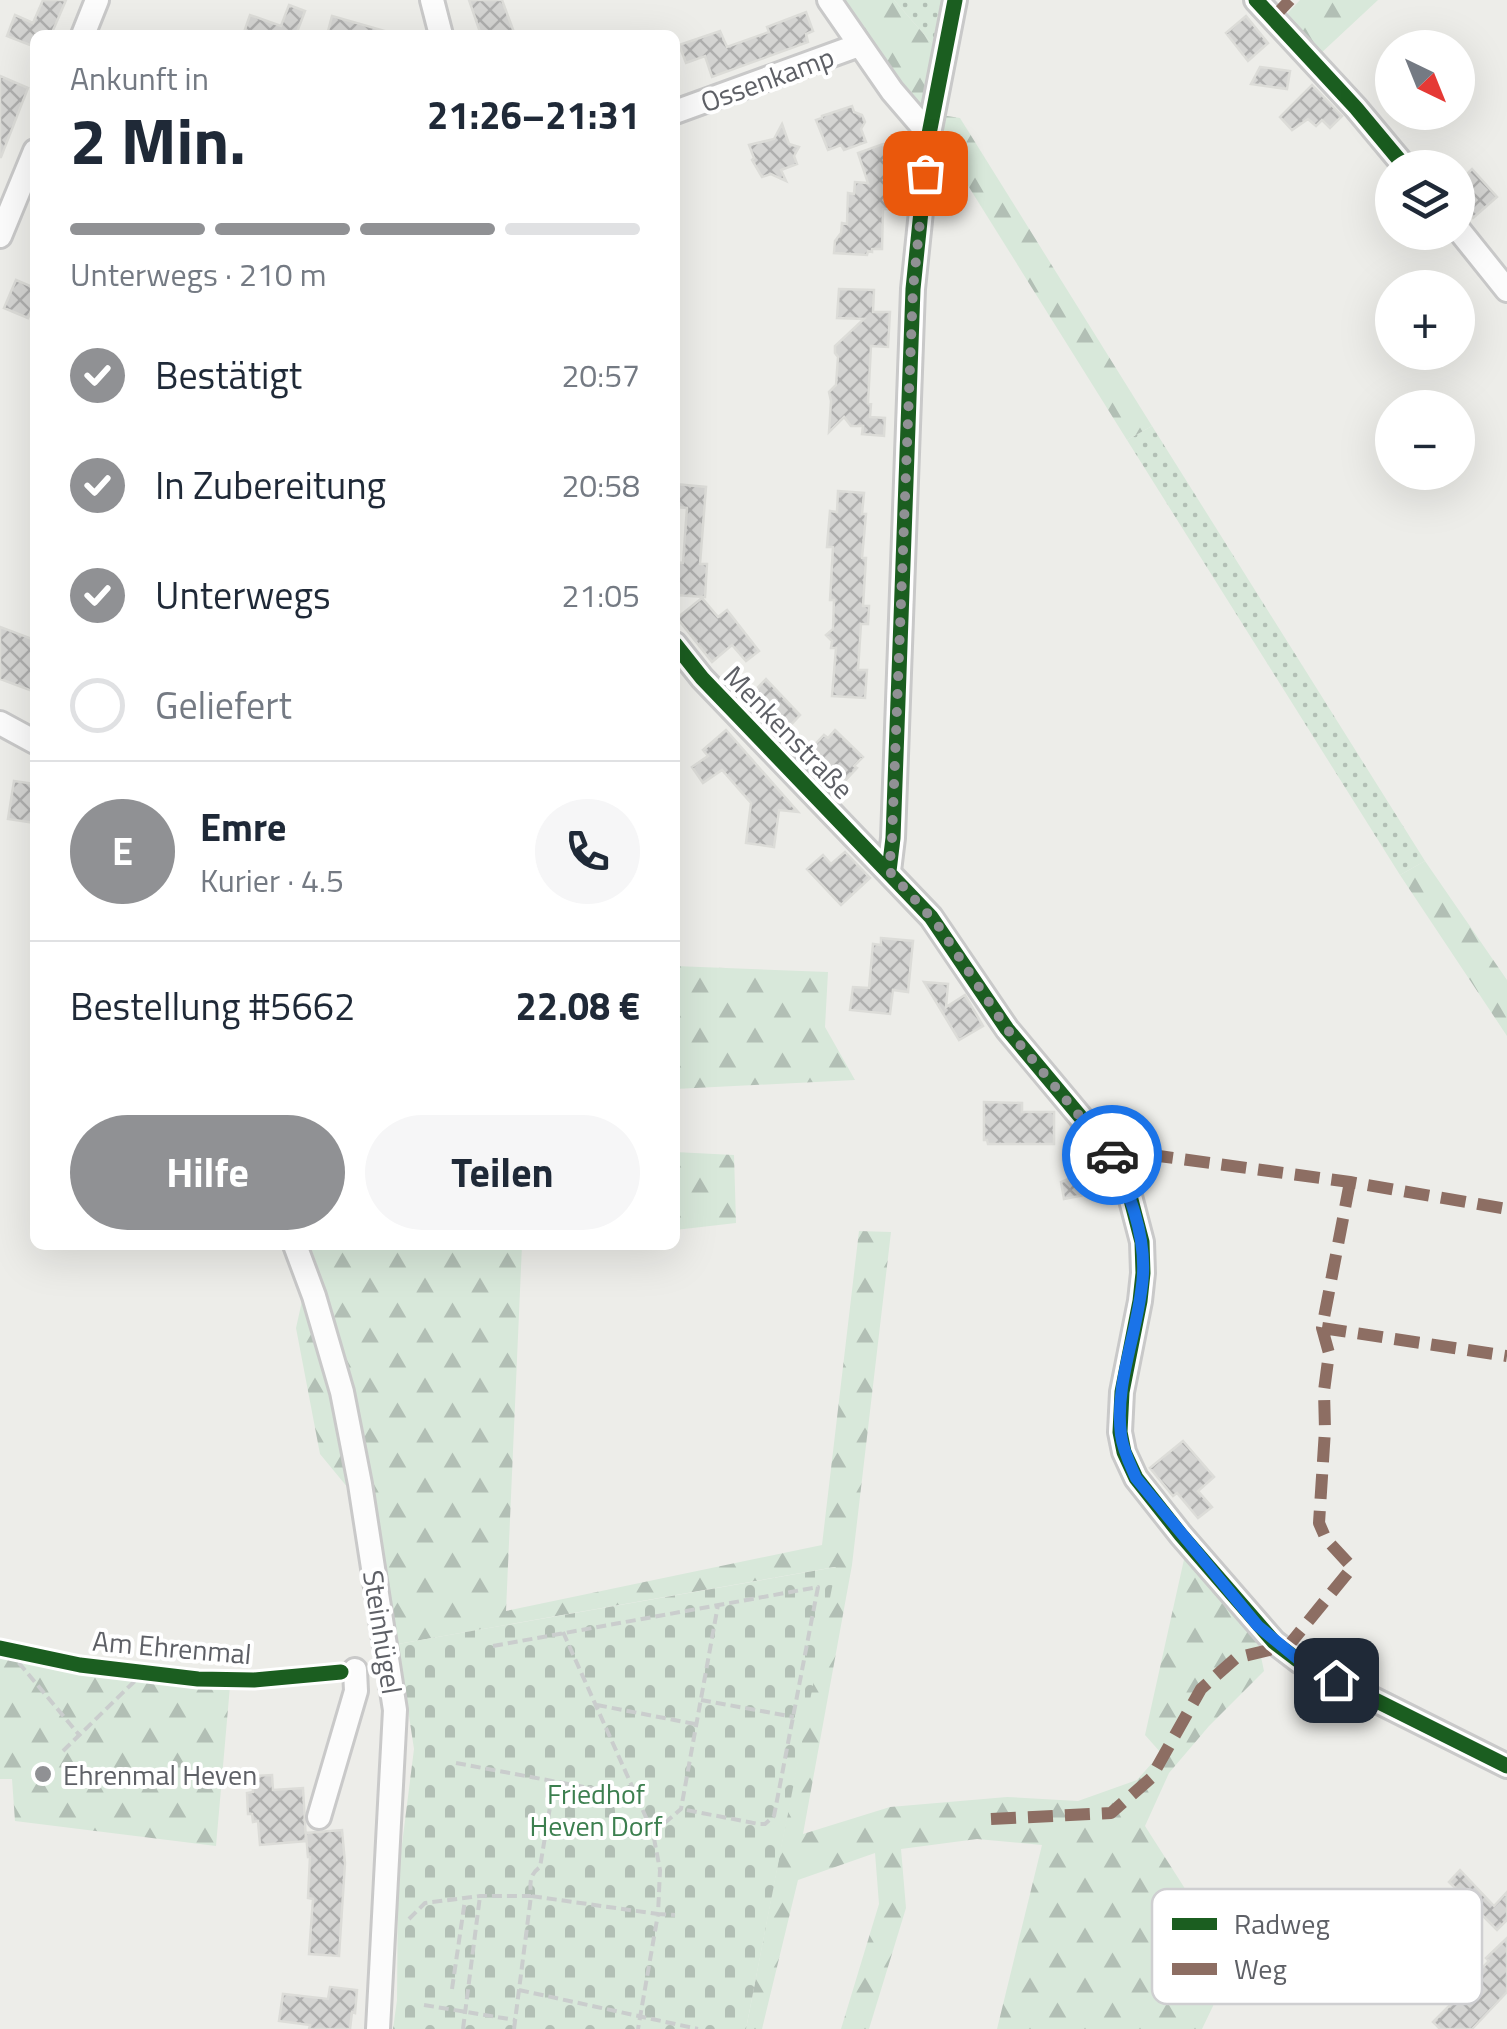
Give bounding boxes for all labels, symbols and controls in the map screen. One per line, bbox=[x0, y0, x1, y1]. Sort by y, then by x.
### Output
north arrow bbox=[1375, 30, 1475, 130]
map controls bbox=[1375, 30, 1475, 490]
street label: Ossenkamp bbox=[694, 35, 840, 123]
text: Ankunft in bbox=[70, 54, 209, 102]
text: 21:26–21:31 bbox=[427, 86, 640, 144]
text: 2 Min. bbox=[70, 90, 246, 189]
pin bbox=[883, 131, 968, 216]
icon: bag bbox=[898, 146, 953, 201]
button: layers bbox=[1375, 150, 1475, 250]
text: Unterwegs · 210 m bbox=[70, 250, 326, 298]
button: + bbox=[1375, 270, 1475, 370]
text: Bestätigt bbox=[155, 346, 302, 404]
icon: check bbox=[70, 348, 125, 403]
text: 20:57 bbox=[561, 351, 640, 399]
button: − bbox=[1375, 390, 1475, 490]
text: In Zubereitung bbox=[155, 456, 386, 514]
icon: check bbox=[70, 458, 125, 513]
text: 20:58 bbox=[561, 461, 640, 509]
text: Unterwegs bbox=[155, 566, 331, 624]
icon: check bbox=[70, 568, 125, 623]
text: 21:05 bbox=[561, 571, 640, 619]
street label: Menkenstraße bbox=[714, 655, 864, 809]
text: Geliefert bbox=[155, 676, 292, 734]
text: Emre bbox=[200, 798, 286, 856]
button: phone bbox=[535, 799, 640, 904]
text: E bbox=[112, 822, 133, 880]
text: Kurier · 4.5 bbox=[200, 856, 344, 904]
text: Bestellung #5662 bbox=[70, 977, 355, 1035]
text: 22.08 € bbox=[516, 977, 640, 1035]
courier bbox=[1062, 1105, 1162, 1205]
button: Hilfe bbox=[70, 1115, 345, 1230]
button: Teilen bbox=[365, 1115, 640, 1230]
icon: car bbox=[1085, 1128, 1140, 1183]
street label: Steinhügel bbox=[352, 1567, 414, 1697]
street label: Am Ehrenmal bbox=[91, 1619, 253, 1675]
pin bbox=[1294, 1638, 1379, 1723]
icon: home bbox=[1309, 1653, 1364, 1708]
place label: Ehrenmal Heven bbox=[63, 1753, 257, 1796]
marker: Ehrenmal Heven bbox=[32, 1763, 54, 1785]
park label: Friedhof Heven Dorf bbox=[529, 1772, 663, 1847]
legend bbox=[1152, 1889, 1482, 2004]
text: Radweg bbox=[1234, 1902, 1330, 1945]
text: Weg bbox=[1234, 1947, 1287, 1990]

